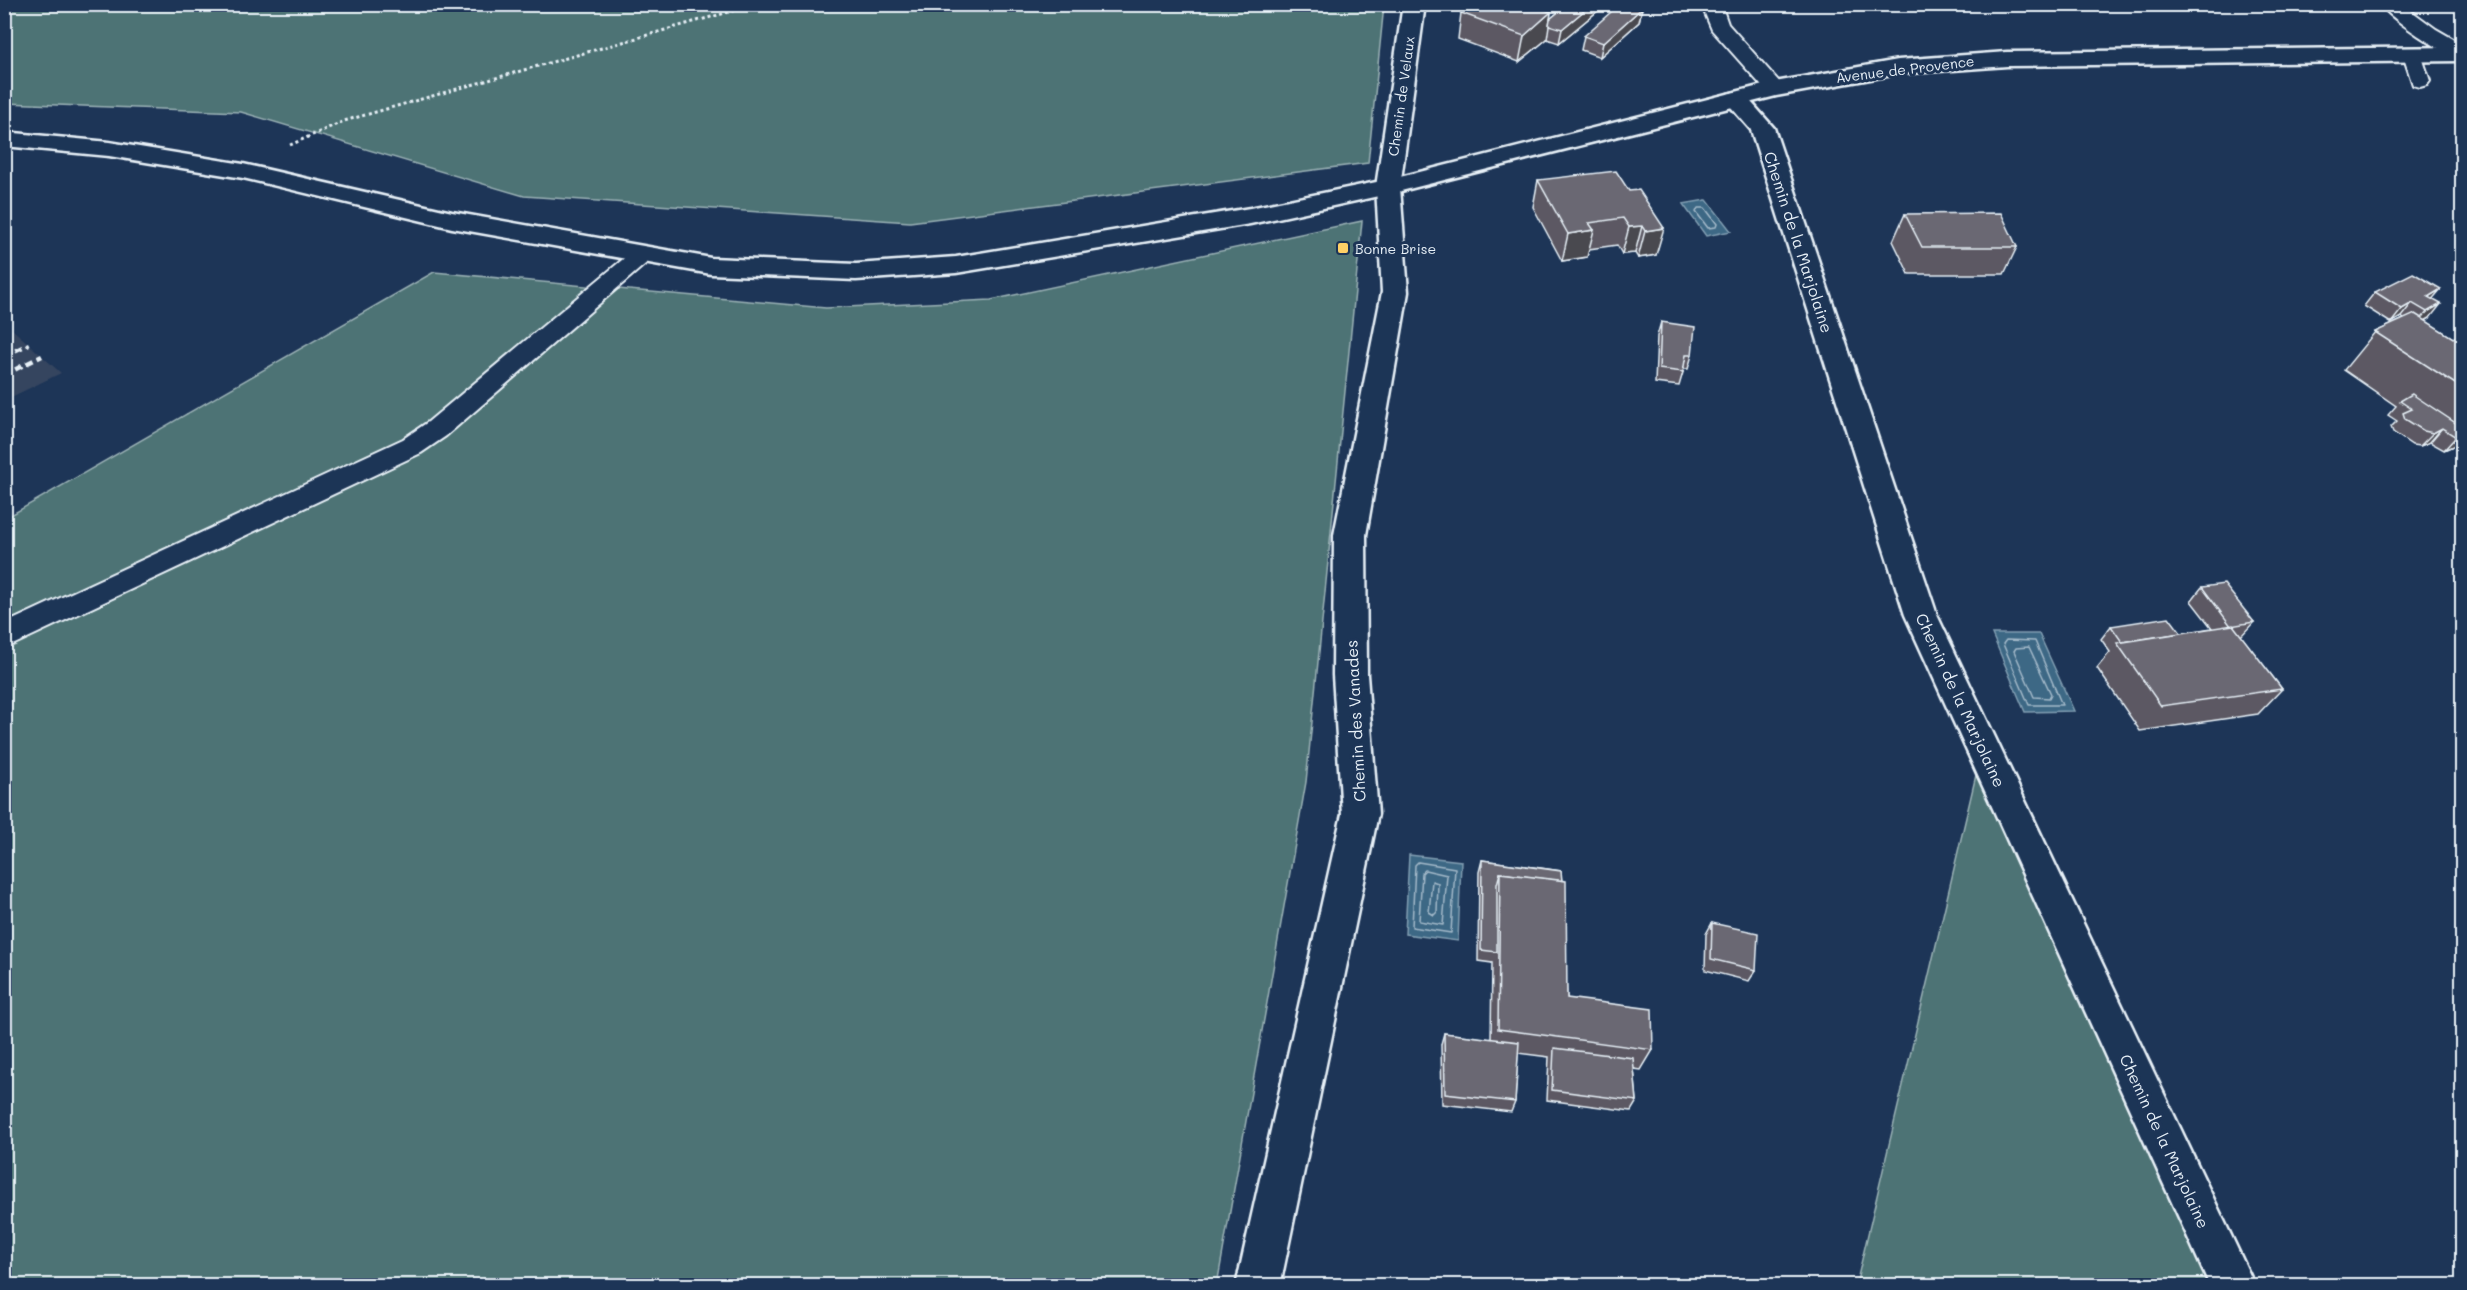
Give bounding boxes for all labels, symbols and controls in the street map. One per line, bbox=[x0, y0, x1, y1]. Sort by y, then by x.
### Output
street label: Chemin de Velaux bbox=[1383, 35, 1419, 157]
street label: Avenue de Provence bbox=[1835, 51, 1975, 87]
street label: Chemin de la Marjolaine bbox=[1760, 149, 1838, 335]
place label: Bonne Brise bbox=[1355, 239, 1436, 258]
marker: Bonne Brise bbox=[1336, 241, 1350, 255]
street label: Chemin de la Marjolaine bbox=[1911, 610, 2011, 790]
street label: Chemin des Vanades bbox=[1340, 640, 1370, 802]
street label: Chemin de la Marjolaine bbox=[2115, 1051, 2215, 1231]

